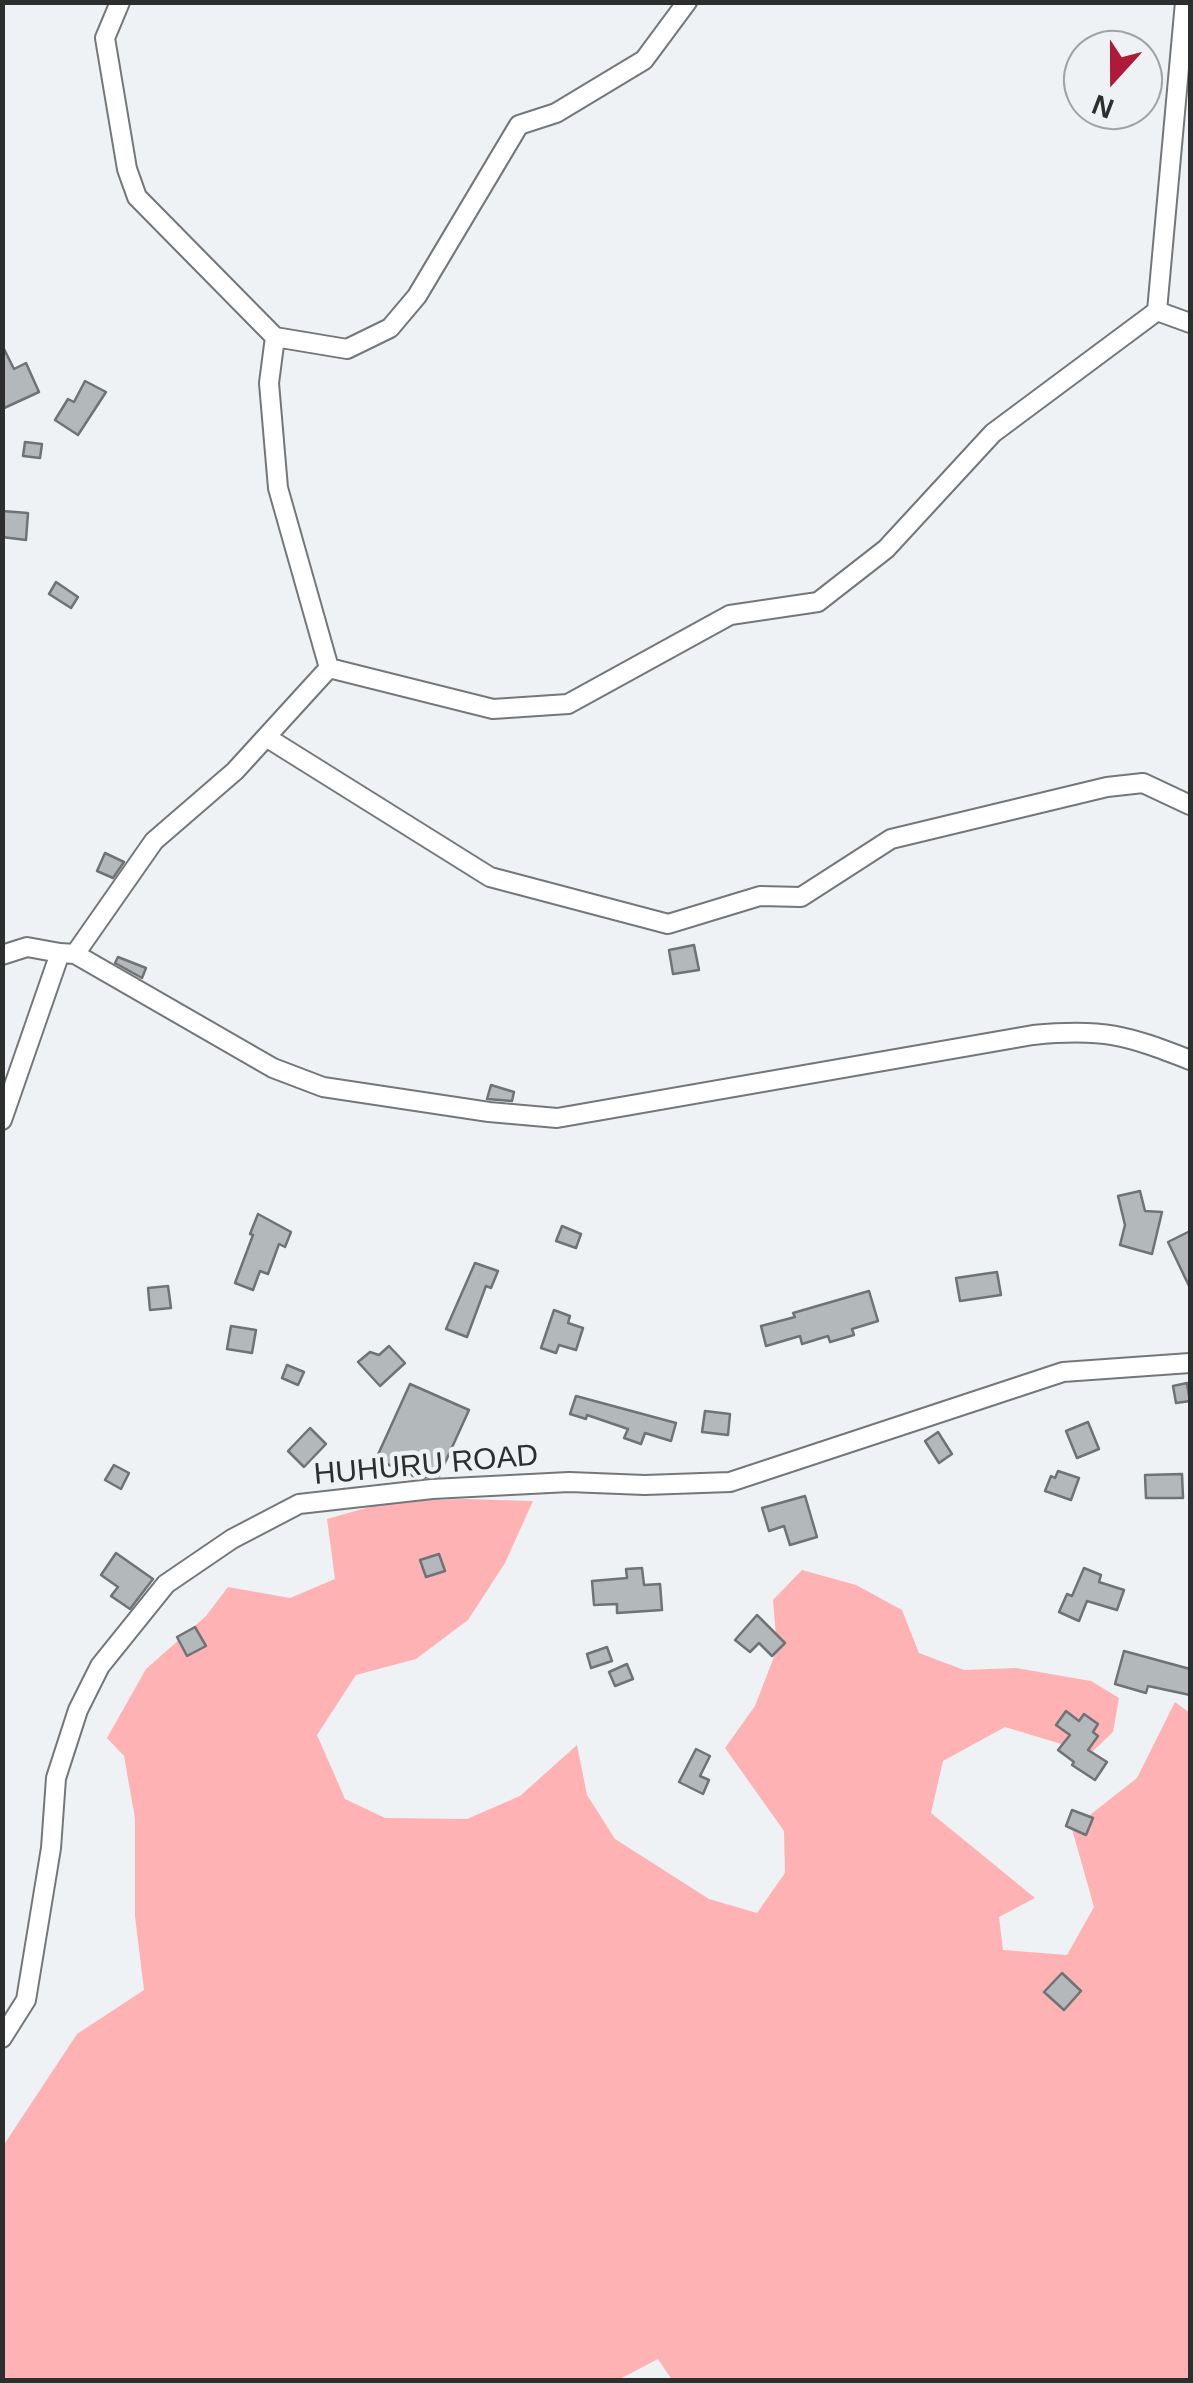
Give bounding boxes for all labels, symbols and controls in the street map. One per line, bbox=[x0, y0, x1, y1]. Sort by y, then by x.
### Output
north arrow bbox=[1063, 30, 1163, 130]
text: N bbox=[1088, 89, 1118, 125]
street label: HUHURU ROAD bbox=[312, 1438, 540, 1494]

